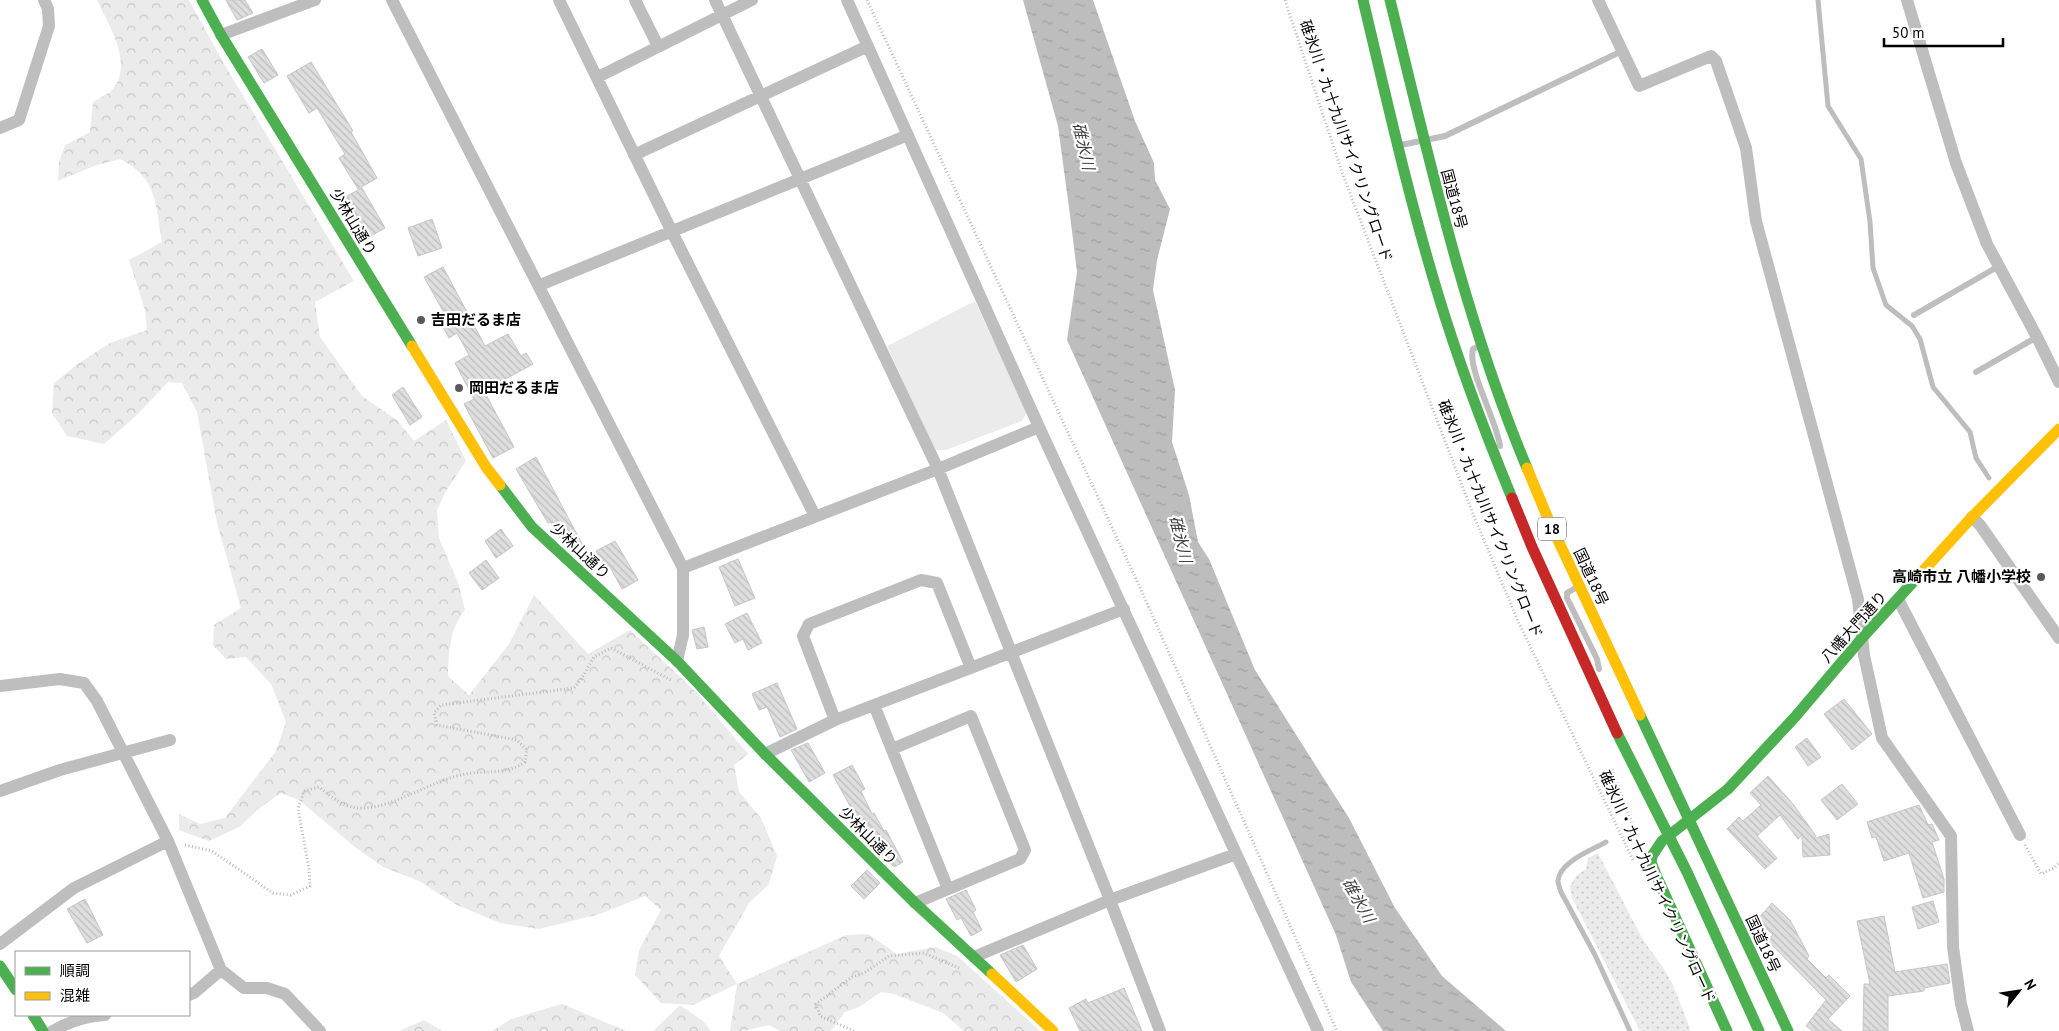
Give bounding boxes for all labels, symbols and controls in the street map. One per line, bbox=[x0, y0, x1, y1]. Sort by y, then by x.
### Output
scale bar bbox=[1884, 15, 2003, 47]
street label: 碓氷川・九十九川サイクリングロード bbox=[1296, 17, 1397, 264]
text: 50 m bbox=[1892, 23, 1925, 42]
water label: 碓氷川 bbox=[1069, 120, 1100, 174]
street label: 国道18号 bbox=[1437, 167, 1472, 231]
street label: 少林山通り bbox=[326, 185, 381, 259]
place label: 吉田だるま店 bbox=[431, 310, 521, 329]
marker: 吉田だるま店 bbox=[415, 314, 427, 326]
place label: 岡田だるま店 bbox=[469, 378, 559, 397]
marker: 岡田だるま店 bbox=[453, 382, 465, 394]
street label: 碓氷川・九十九川サイクリングロード bbox=[1434, 397, 1547, 640]
water label: 碓氷川 bbox=[1165, 513, 1197, 567]
street label: 少林山通り bbox=[546, 518, 614, 583]
road number: 18 bbox=[1538, 518, 1566, 540]
street label: 国道18号 bbox=[1570, 545, 1613, 609]
place label: 高崎市立 八幡小学校 bbox=[1892, 567, 2031, 586]
marker: 高崎市立 八幡小学校 bbox=[2035, 571, 2047, 583]
street label: 八幡大門通り bbox=[1816, 587, 1891, 666]
street label: 碓氷川・九十九川サイクリングロード bbox=[1595, 767, 1720, 1006]
street label: 少林山通り bbox=[835, 802, 902, 869]
water label: 碓氷川 bbox=[1339, 874, 1380, 928]
street label: 国道18号 bbox=[1742, 912, 1785, 976]
legend bbox=[15, 951, 190, 1016]
text: 順調 bbox=[60, 961, 90, 980]
north arrow bbox=[1994, 966, 2044, 1016]
text: N bbox=[2020, 976, 2040, 993]
text: 混雑 bbox=[60, 986, 90, 1005]

